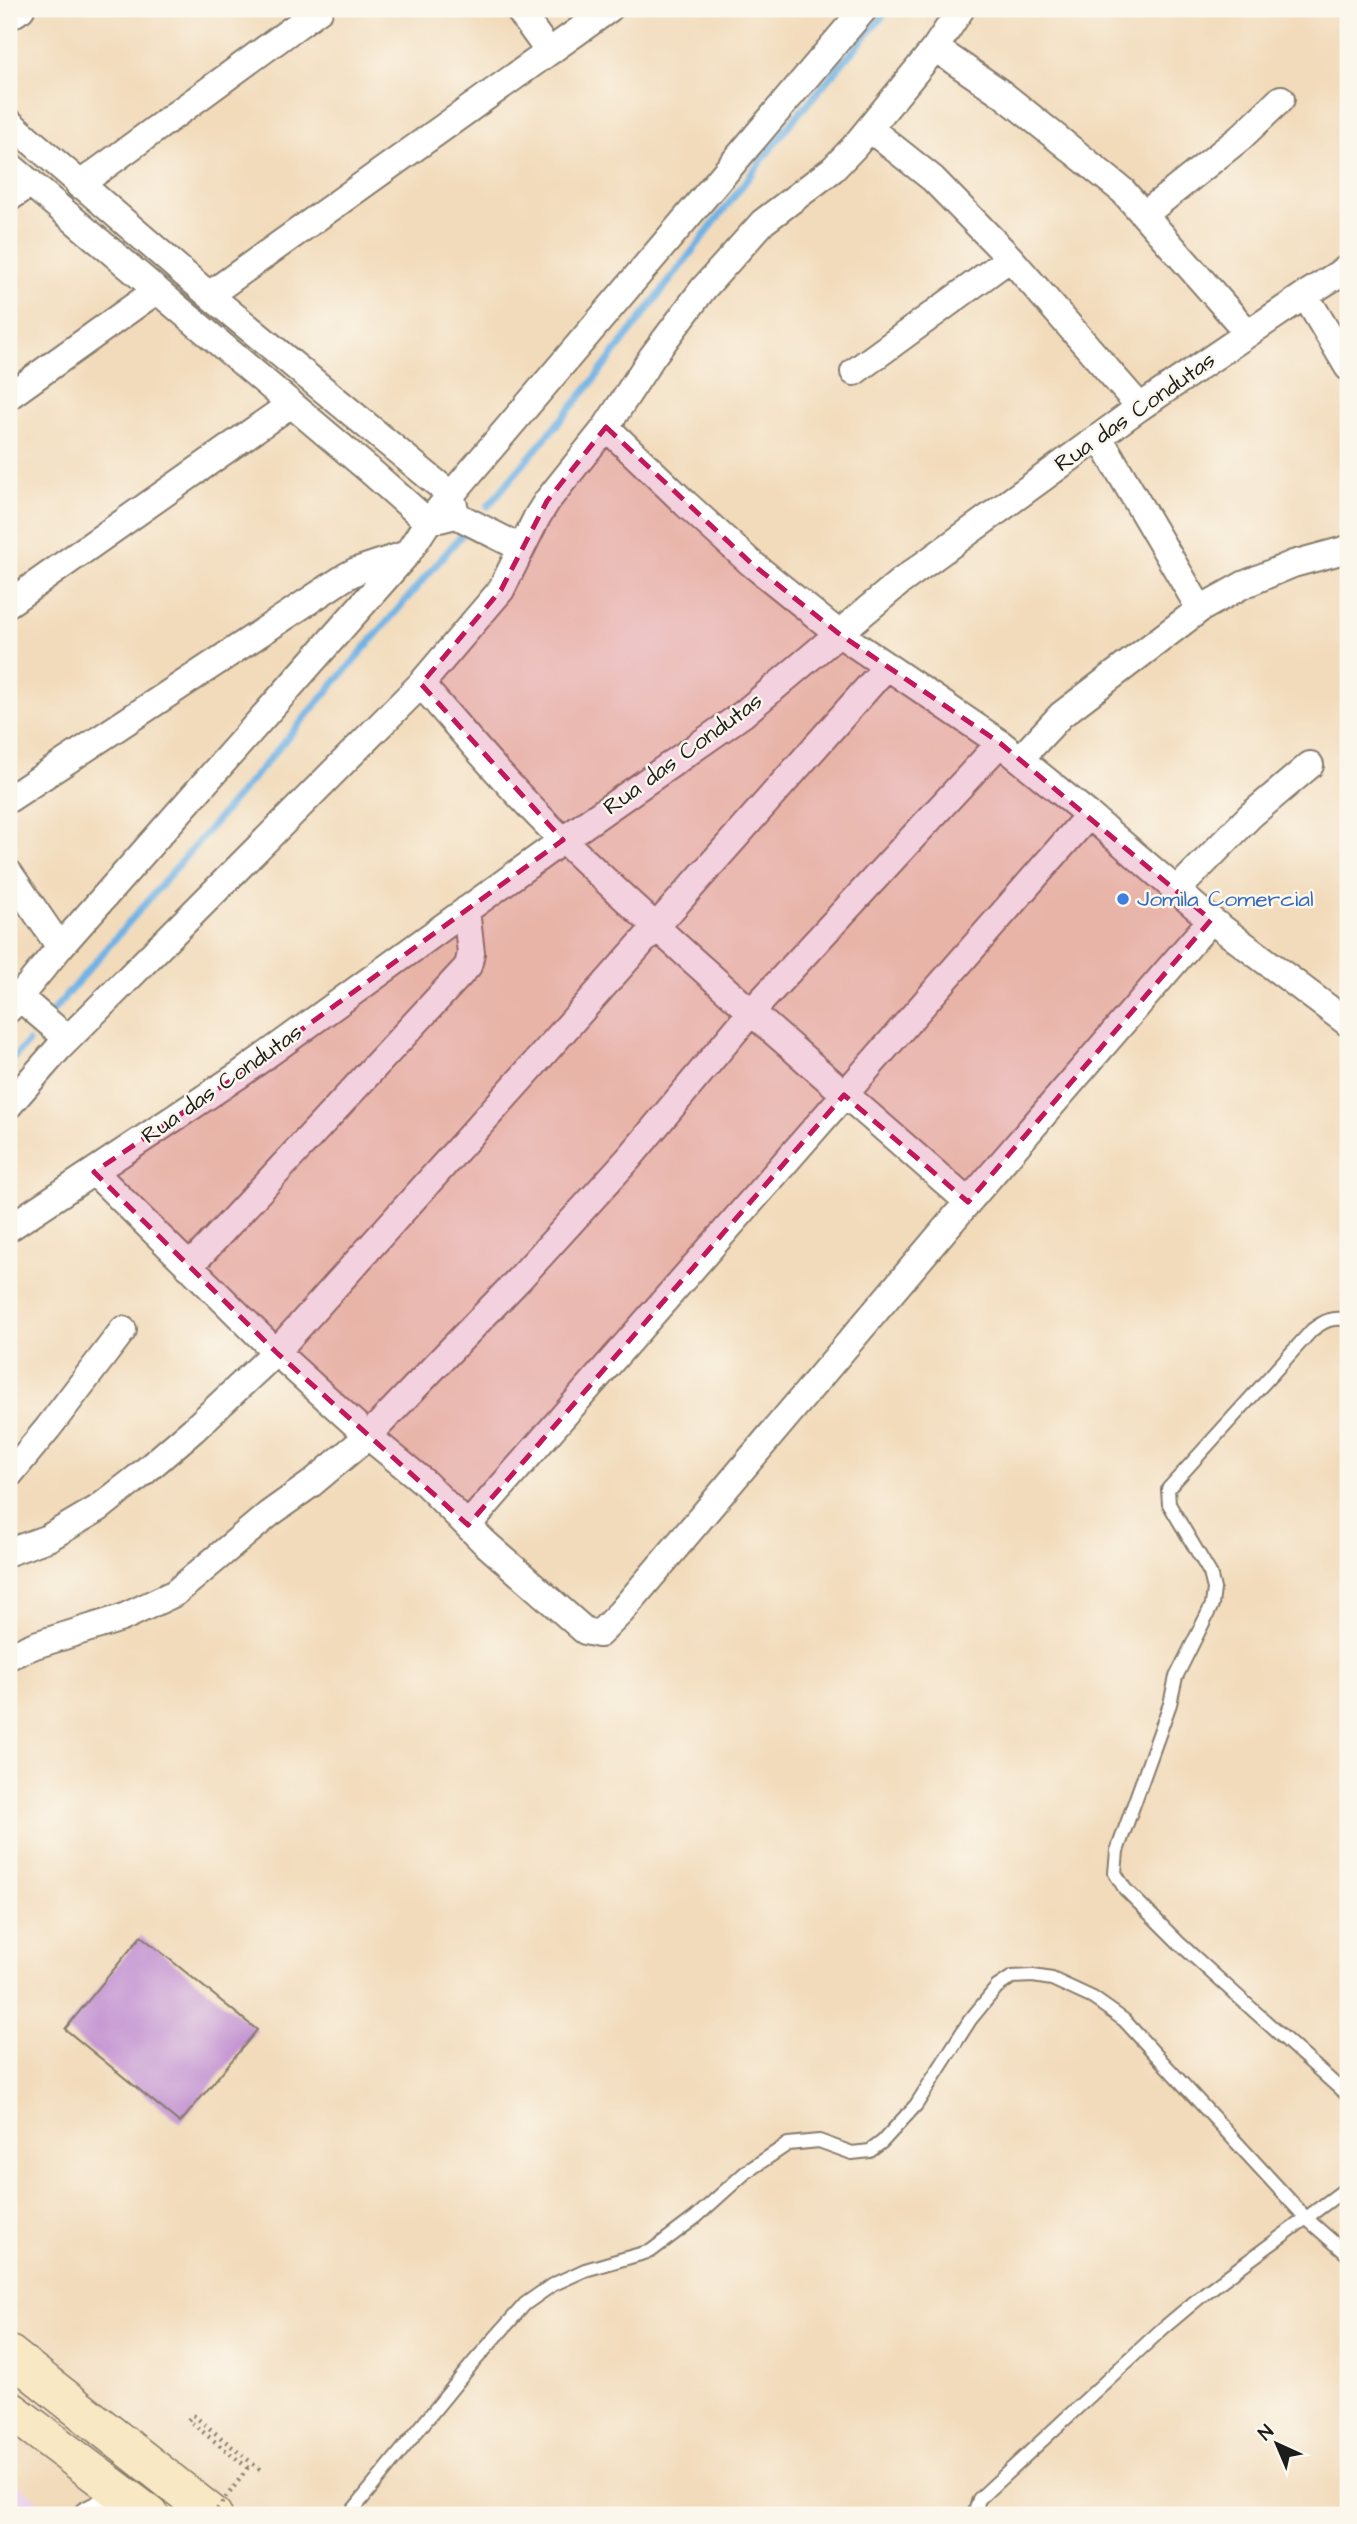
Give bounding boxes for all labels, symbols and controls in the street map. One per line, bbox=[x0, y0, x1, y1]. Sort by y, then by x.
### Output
street label: Rua das Condutas bbox=[1048, 344, 1222, 480]
street label: Rua das Condutas bbox=[597, 685, 769, 823]
place label: Jomila Comercial bbox=[1137, 883, 1314, 915]
marker: Jomila Comercial bbox=[1115, 891, 1131, 907]
street label: Rua das Condutas bbox=[135, 1016, 309, 1152]
north arrow bbox=[1242, 2408, 1312, 2478]
text: N bbox=[1253, 2419, 1280, 2447]

